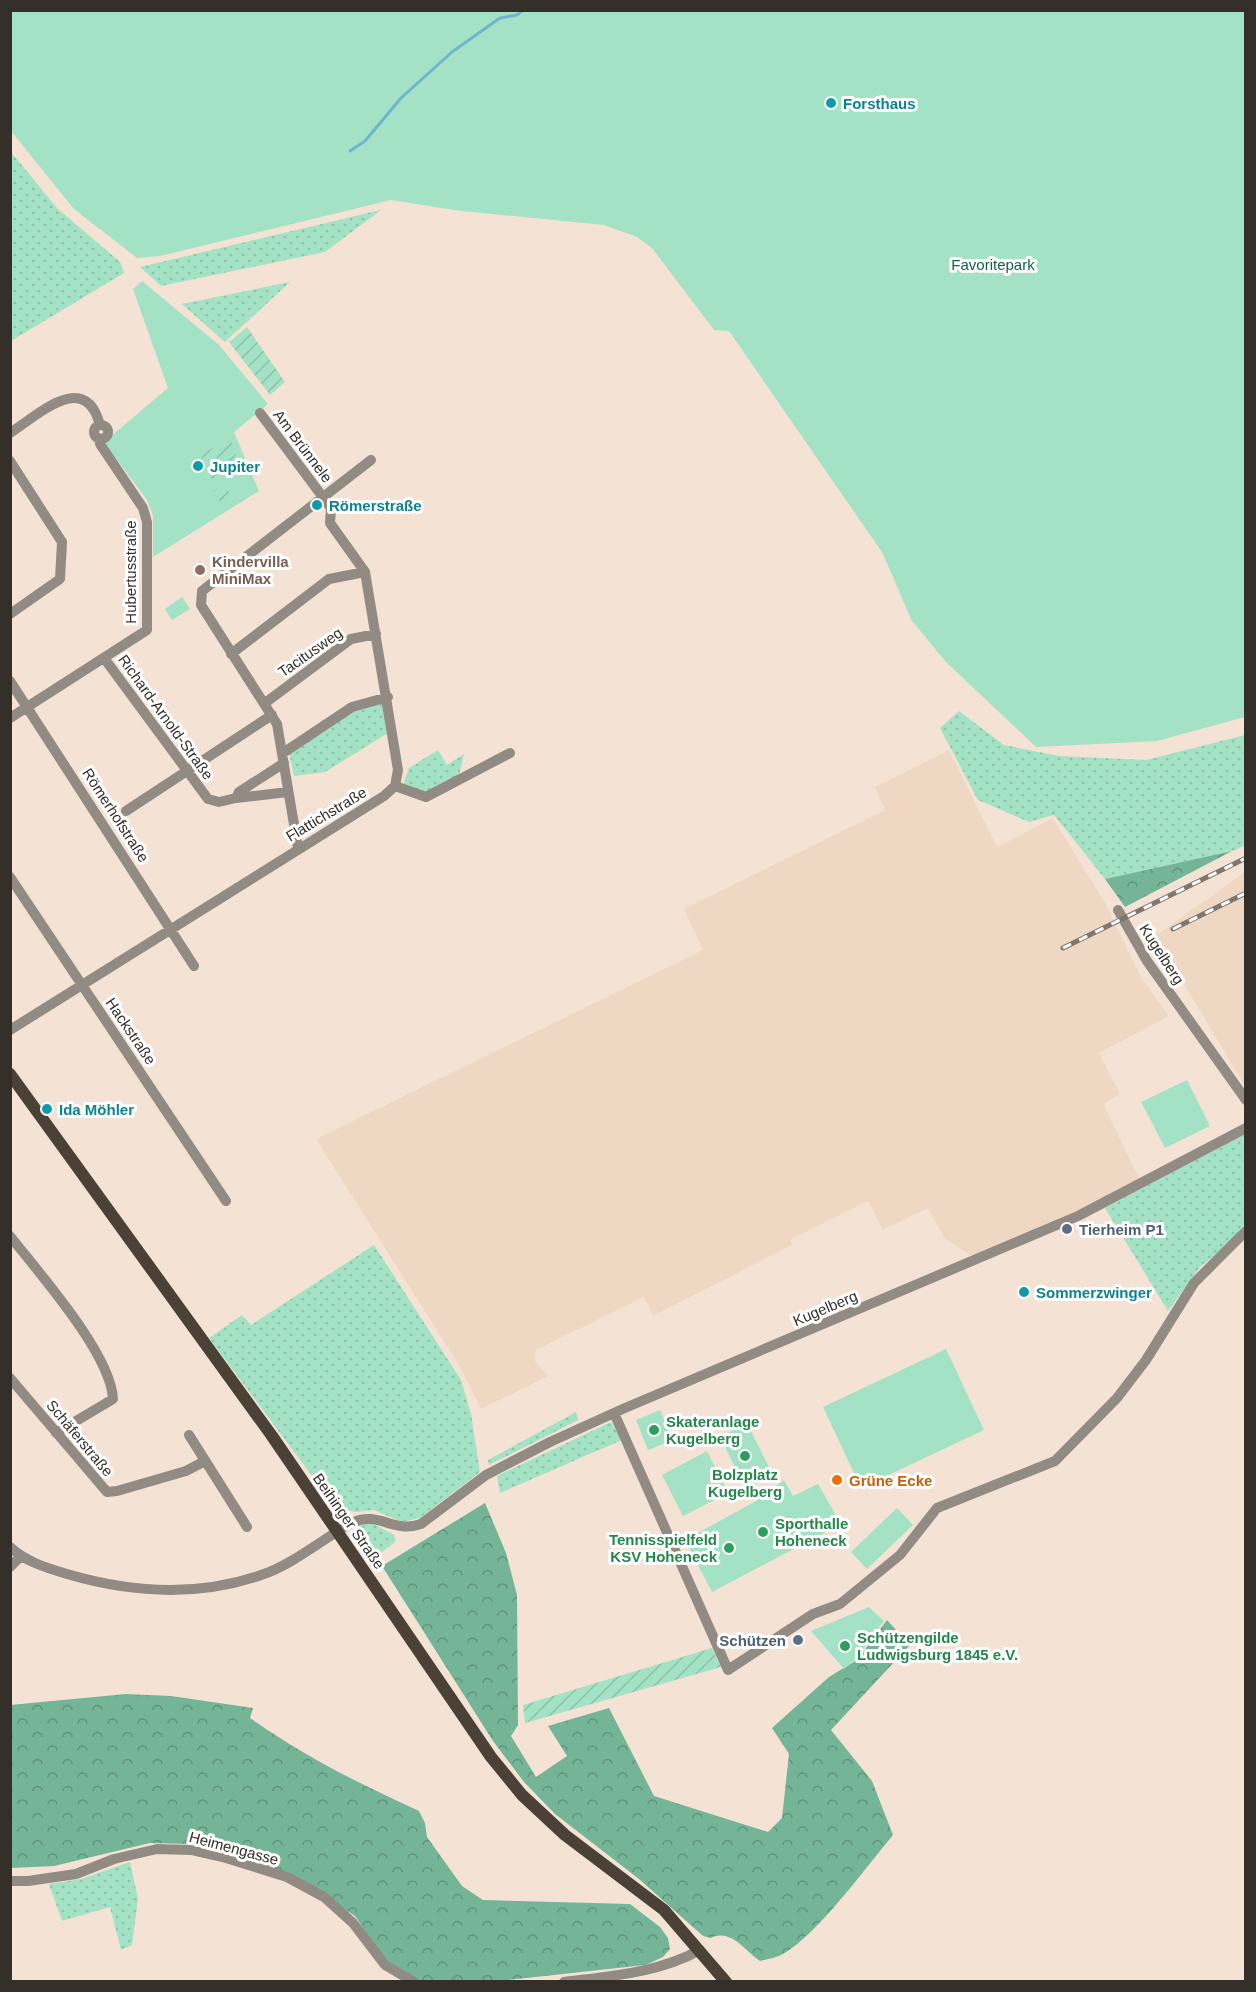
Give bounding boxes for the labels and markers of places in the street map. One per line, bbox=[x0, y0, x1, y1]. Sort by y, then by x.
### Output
place label: Forsthaus bbox=[843, 95, 916, 112]
marker: Forsthaus bbox=[824, 96, 838, 110]
place label: Jupiter bbox=[210, 458, 260, 475]
marker: Jupiter bbox=[191, 459, 205, 473]
place label: Römerstraße bbox=[329, 497, 422, 514]
marker: Römerstraße bbox=[310, 498, 324, 512]
place label: Kindervilla MiniMax bbox=[212, 553, 289, 587]
marker: Kindervilla MiniMax bbox=[193, 563, 207, 577]
place label: Ida Möhler bbox=[59, 1101, 134, 1118]
marker: Ida Möhler bbox=[40, 1102, 54, 1116]
place label: Tierheim P1 bbox=[1079, 1221, 1164, 1238]
marker: Tierheim P1 bbox=[1060, 1222, 1074, 1236]
place label: Sommerzwinger bbox=[1036, 1284, 1152, 1301]
marker: Sommerzwinger bbox=[1017, 1285, 1031, 1299]
place label: Skateranlage Kugelberg bbox=[666, 1413, 759, 1447]
marker: Skateranlage Kugelberg bbox=[647, 1423, 661, 1437]
marker: Bolzplatz Kugelberg bbox=[738, 1449, 752, 1463]
place label: Bolzplatz Kugelberg bbox=[708, 1466, 782, 1500]
place label: Grüne Ecke bbox=[849, 1472, 932, 1489]
marker: Grüne Ecke bbox=[830, 1473, 844, 1487]
place label: Sporthalle Hoheneck bbox=[775, 1515, 848, 1549]
marker: Sporthalle Hoheneck bbox=[756, 1525, 770, 1539]
place label: Tennisspielfeld KSV Hoheneck bbox=[609, 1531, 718, 1565]
marker: Tennisspielfeld KSV Hoheneck bbox=[722, 1541, 736, 1555]
place label: Schützengilde Ludwigsburg 1845 e.V. bbox=[857, 1629, 1018, 1663]
place label: Schützen bbox=[719, 1632, 786, 1649]
marker: Schützen bbox=[791, 1633, 805, 1647]
marker: Schützengilde Ludwigsburg 1845 e.V. bbox=[838, 1639, 852, 1653]

